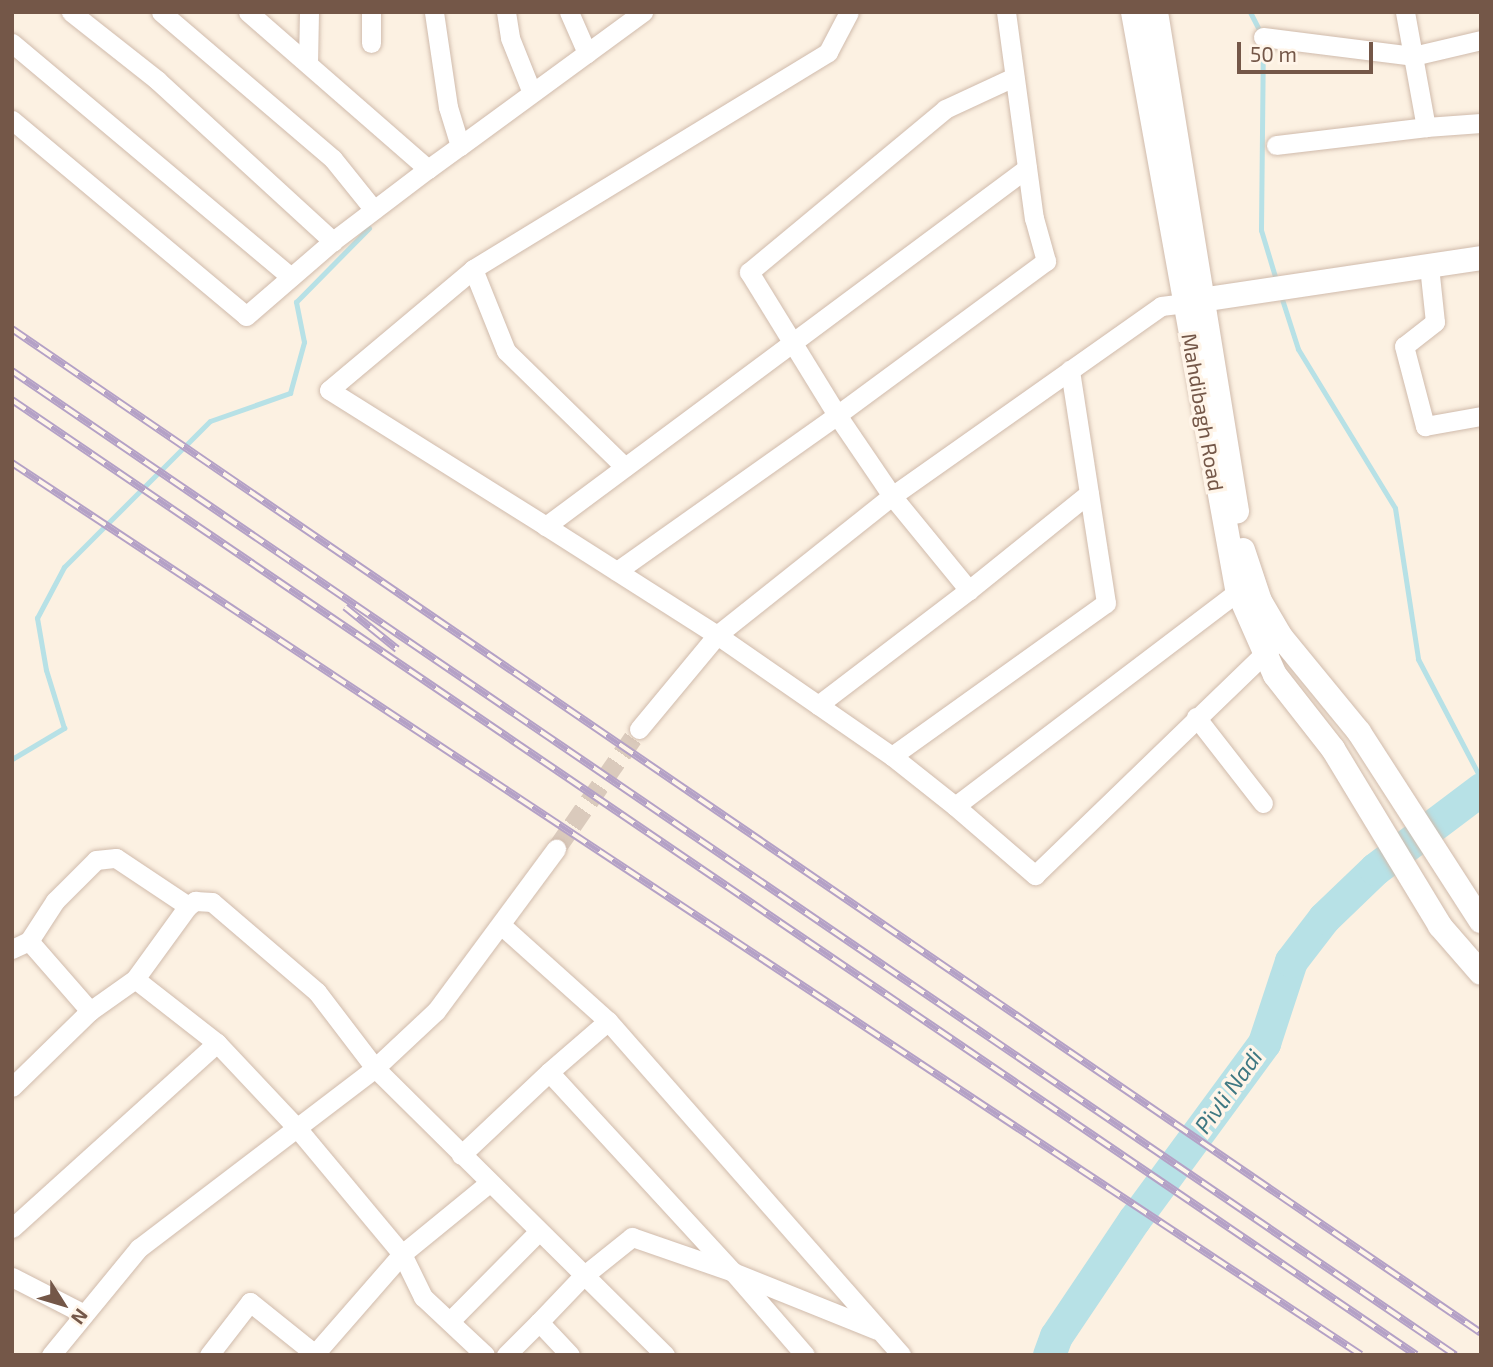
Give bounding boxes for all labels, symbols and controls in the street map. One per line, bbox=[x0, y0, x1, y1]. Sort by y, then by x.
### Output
scale bar bbox=[1241, 28, 1378, 72]
text: 50 m bbox=[1250, 41, 1297, 66]
street label: Mahdibagh Road bbox=[1177, 331, 1229, 493]
water label: Pivli Nadi bbox=[1188, 1044, 1268, 1138]
north arrow bbox=[28, 1269, 98, 1339]
text: N bbox=[67, 1305, 93, 1329]

